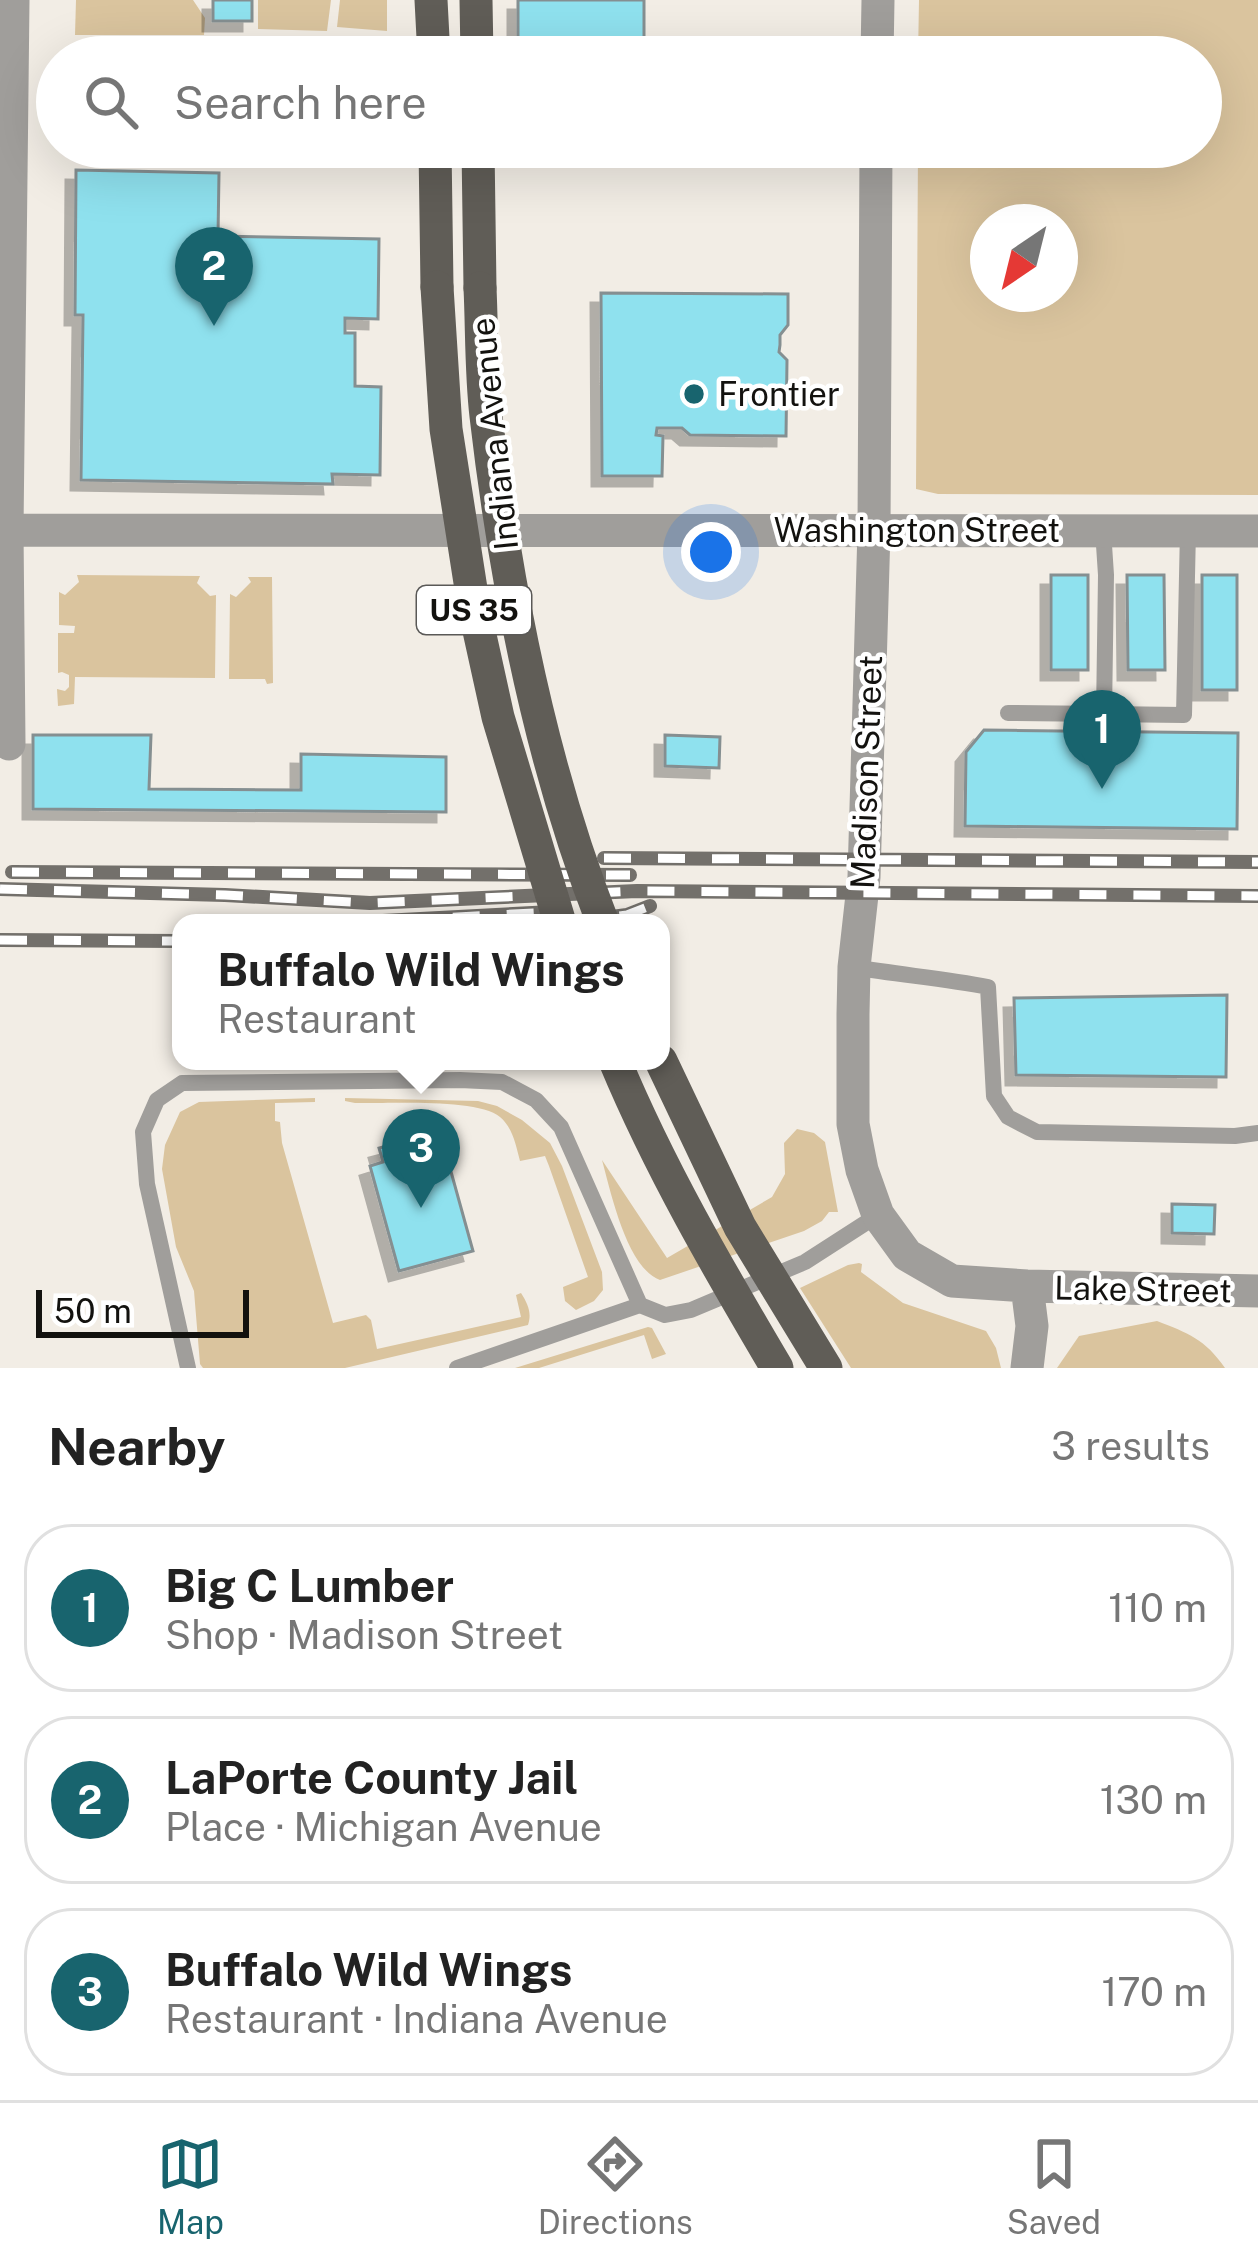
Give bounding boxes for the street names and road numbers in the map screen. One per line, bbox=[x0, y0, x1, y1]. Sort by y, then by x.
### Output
street label: Indiana Avenue bbox=[463, 316, 525, 552]
street label: Washington Street bbox=[774, 511, 1060, 549]
road number: US 35 bbox=[417, 586, 531, 634]
street label: Madison Street bbox=[843, 654, 889, 890]
street label: Lake Street bbox=[1054, 1268, 1232, 1310]

